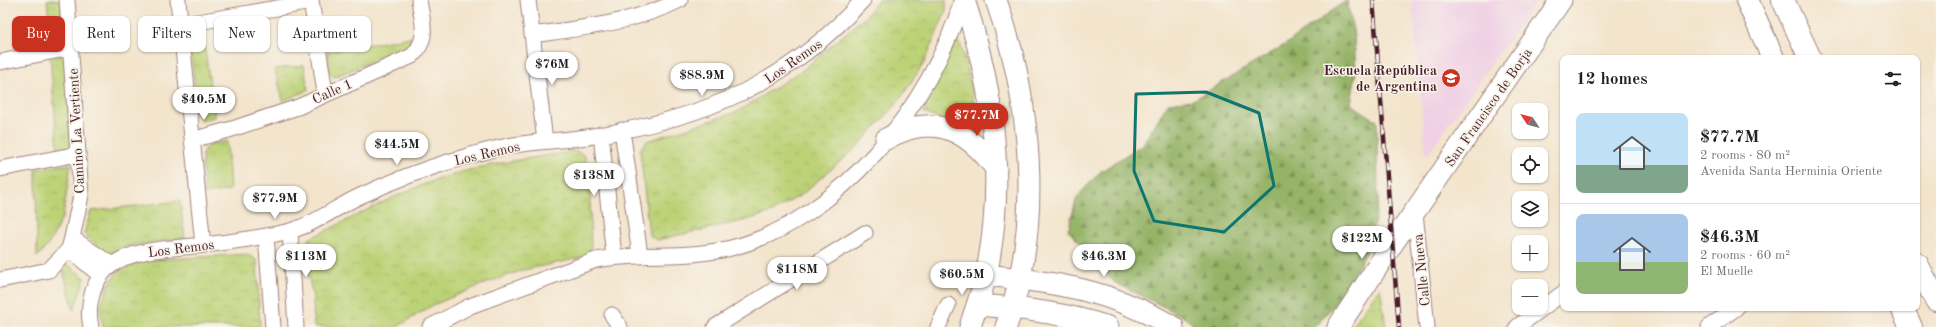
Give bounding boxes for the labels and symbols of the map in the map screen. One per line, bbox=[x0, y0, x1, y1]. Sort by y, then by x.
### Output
street label: Los Remos bbox=[762, 37, 825, 87]
street label: San Francisco de Borja bbox=[1443, 46, 1535, 169]
pin: $76M bbox=[528, 52, 576, 86]
pin: $88.9M bbox=[669, 63, 735, 97]
place label: Escuela República de Argentina bbox=[1323, 64, 1437, 94]
school or university icon: Escuela República de Argentina bbox=[1440, 67, 1462, 89]
street label: Camino La Vertiente bbox=[67, 68, 87, 194]
street label: Calle 1 bbox=[310, 77, 355, 107]
pin: $40.5M bbox=[171, 87, 237, 121]
pin: $77.7M bbox=[944, 103, 1010, 137]
north arrow bbox=[1512, 103, 1548, 139]
pin: $44.5M bbox=[364, 132, 430, 166]
street label: Los Remos bbox=[453, 140, 521, 168]
pin: $138M bbox=[566, 163, 622, 197]
pin: $77.9M bbox=[242, 186, 308, 220]
pin: $122M bbox=[1334, 226, 1390, 260]
street label: Calle Nueva bbox=[1411, 233, 1433, 307]
street label: Los Remos bbox=[147, 238, 215, 260]
pin: $113M bbox=[278, 244, 334, 278]
pin: $46.3M bbox=[1071, 244, 1137, 278]
pin: $118M bbox=[769, 257, 825, 291]
pin: $60.5M bbox=[929, 262, 995, 296]

